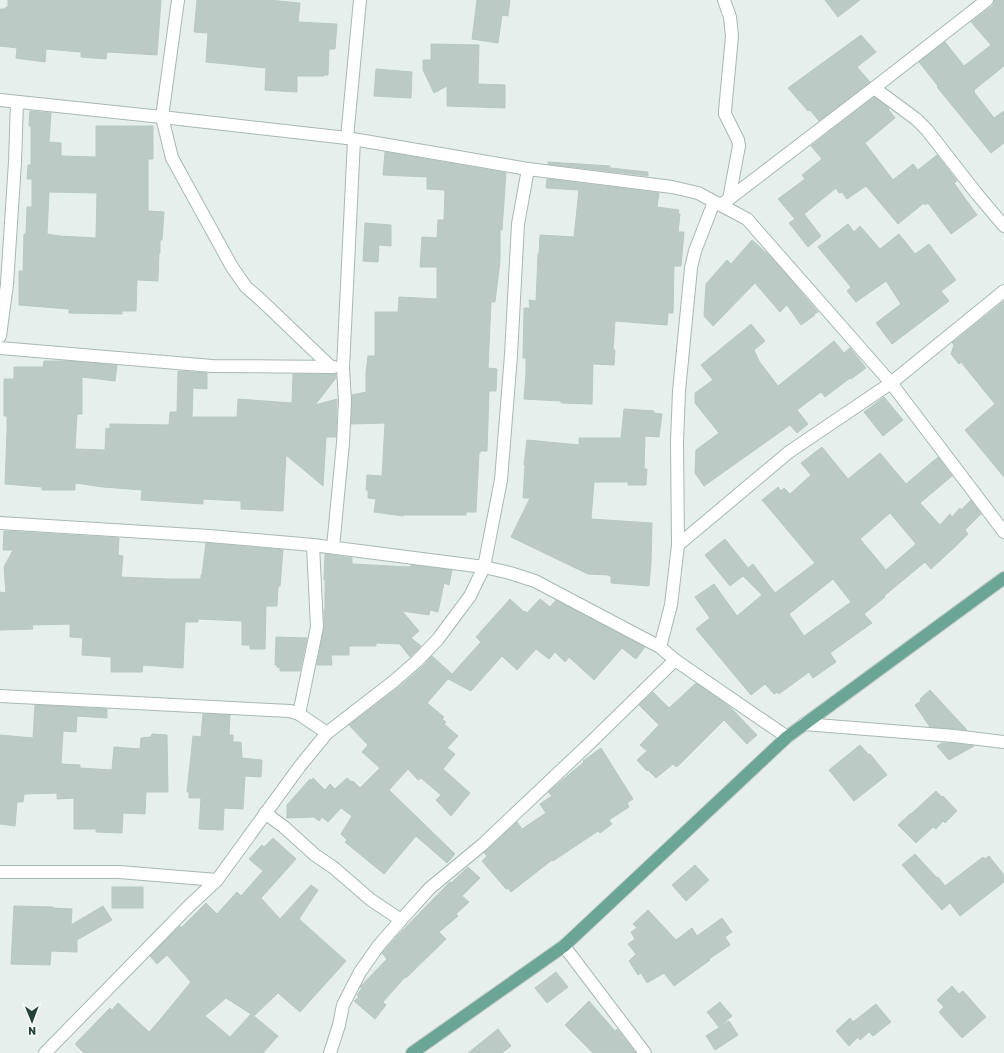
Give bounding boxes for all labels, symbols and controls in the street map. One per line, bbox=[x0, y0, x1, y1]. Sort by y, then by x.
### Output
north arrow bbox=[12, 1001, 52, 1041]
text: N bbox=[28, 1024, 36, 1037]

